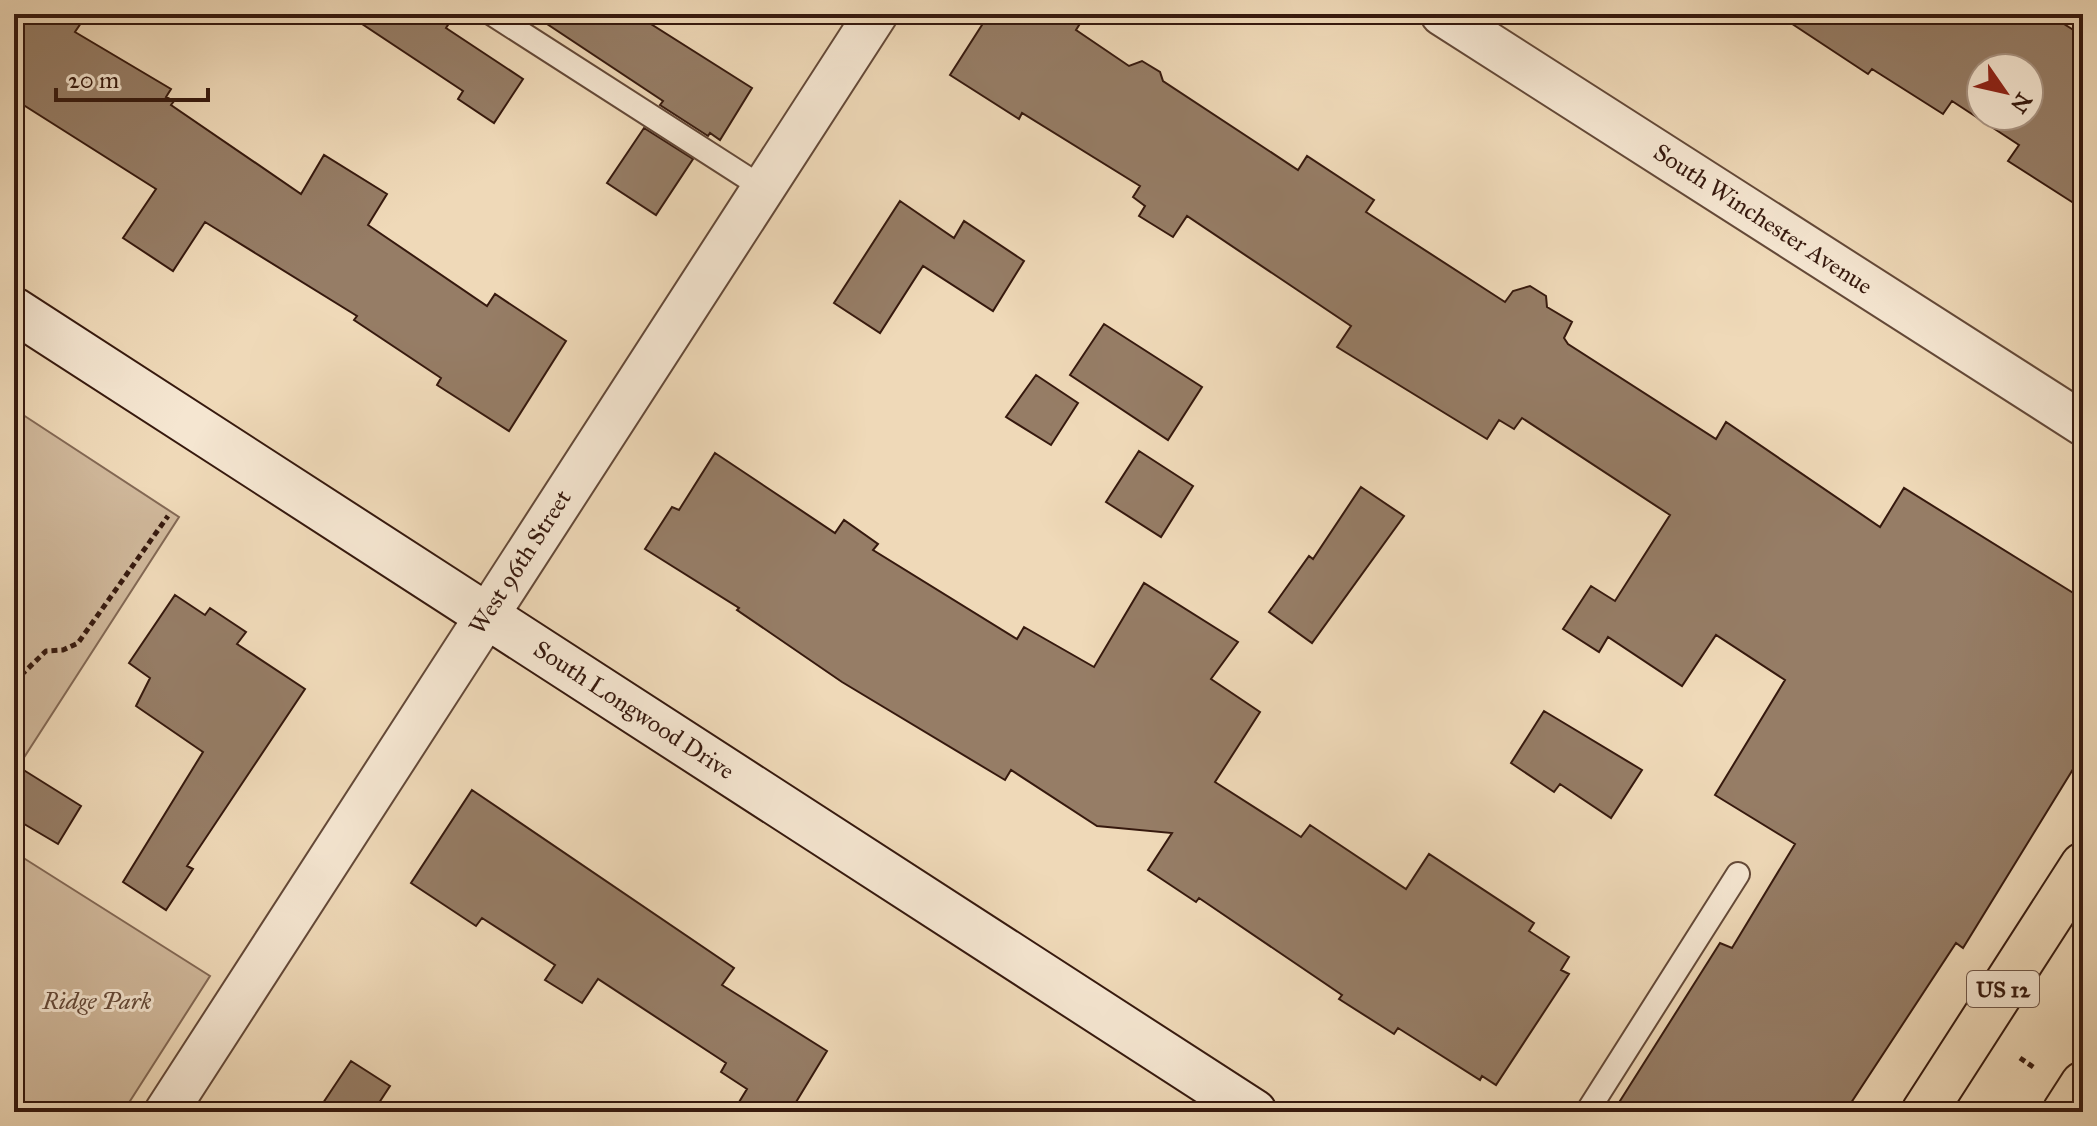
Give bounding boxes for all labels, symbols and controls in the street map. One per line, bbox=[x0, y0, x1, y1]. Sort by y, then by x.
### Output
scale bar bbox=[56, 52, 208, 102]
north arrow bbox=[1965, 52, 2045, 132]
text: 20 m bbox=[68, 65, 119, 95]
text: N bbox=[2005, 88, 2038, 118]
street label: South Winchester Avenue bbox=[1648, 137, 1878, 301]
street label: West 96th Street bbox=[462, 484, 578, 640]
street label: South Longwood Drive bbox=[528, 634, 740, 786]
road number: US 12 bbox=[1967, 971, 2039, 1007]
park label: Ridge Park bbox=[42, 986, 152, 1016]

